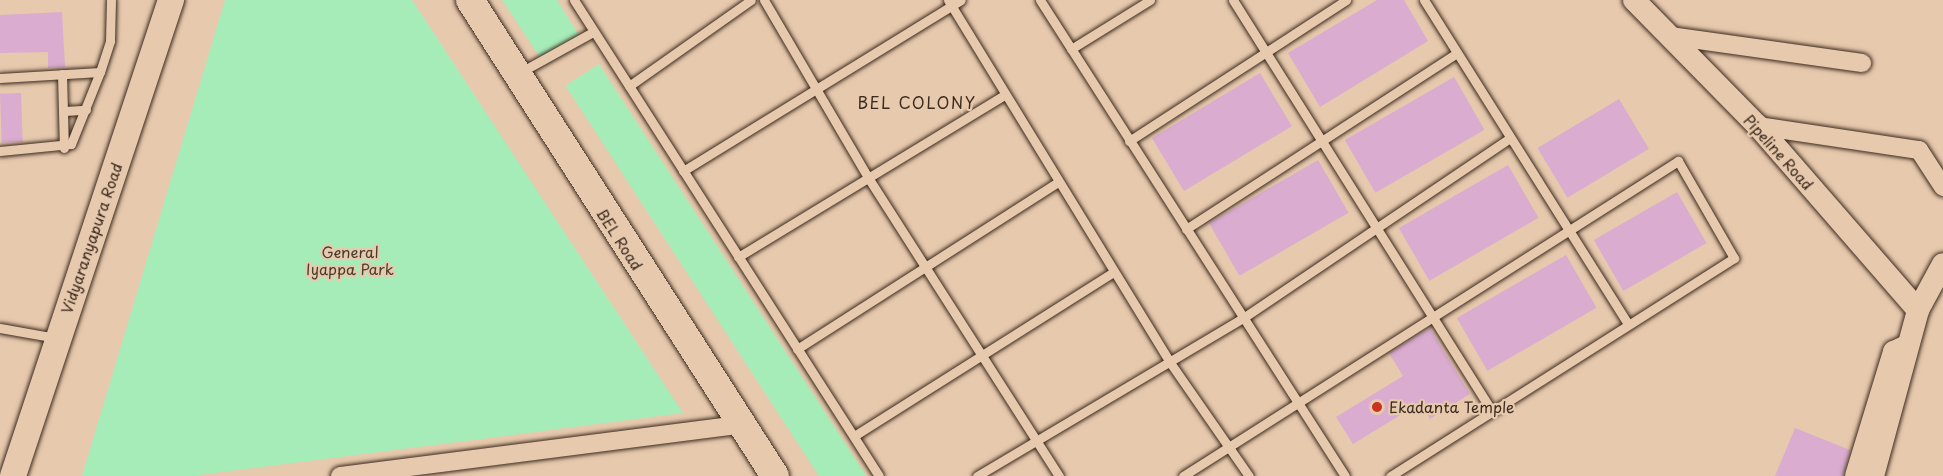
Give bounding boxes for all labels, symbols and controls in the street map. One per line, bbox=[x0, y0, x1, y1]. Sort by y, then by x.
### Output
district label: BEL COLONY bbox=[859, 92, 975, 112]
street label: Pipeline Road bbox=[1740, 110, 1818, 194]
street label: Vidyaranyapura Road bbox=[57, 160, 125, 316]
street label: BEL Road bbox=[594, 205, 646, 273]
park label: General Iyappa Park bbox=[306, 242, 394, 277]
place label: Ekadanta Temple bbox=[1389, 398, 1513, 416]
marker: Ekadanta Temple bbox=[1370, 400, 1384, 414]

